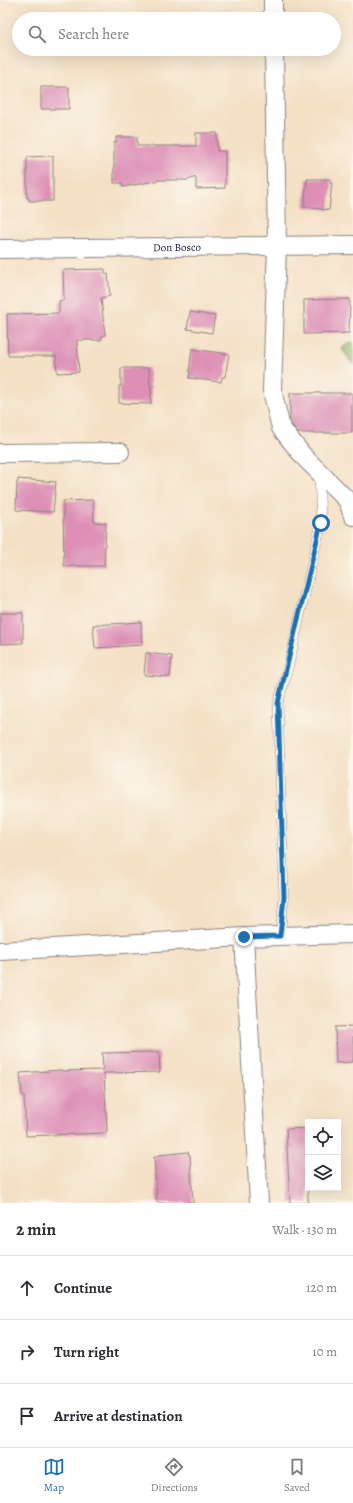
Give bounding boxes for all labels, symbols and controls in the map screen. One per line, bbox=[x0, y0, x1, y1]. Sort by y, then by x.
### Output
search box bbox=[12, 12, 341, 56]
icon: search bbox=[26, 23, 48, 45]
text: Search here bbox=[58, 24, 129, 44]
street label: Don Bosco bbox=[153, 240, 201, 255]
route start bbox=[312, 514, 330, 532]
route end bbox=[235, 928, 253, 946]
map controls bbox=[305, 1119, 341, 1191]
button: locate bbox=[305, 1119, 341, 1155]
button: layers bbox=[305, 1155, 341, 1191]
text: 2 min bbox=[16, 1218, 56, 1241]
text: Walk · 130 m bbox=[272, 1221, 337, 1238]
icon: ahead bbox=[16, 1277, 38, 1299]
text: Continue bbox=[54, 1278, 112, 1298]
text: 120 m bbox=[306, 1279, 337, 1296]
icon: right bbox=[16, 1341, 38, 1363]
text: Turn right bbox=[54, 1342, 119, 1362]
text: 10 m bbox=[312, 1343, 337, 1360]
icon: arrive bbox=[16, 1405, 38, 1427]
text: Arrive at destination bbox=[54, 1406, 183, 1426]
tab: Map bbox=[43, 1456, 65, 1495]
tab: Directions bbox=[151, 1456, 198, 1495]
tab: Saved bbox=[284, 1456, 310, 1495]

